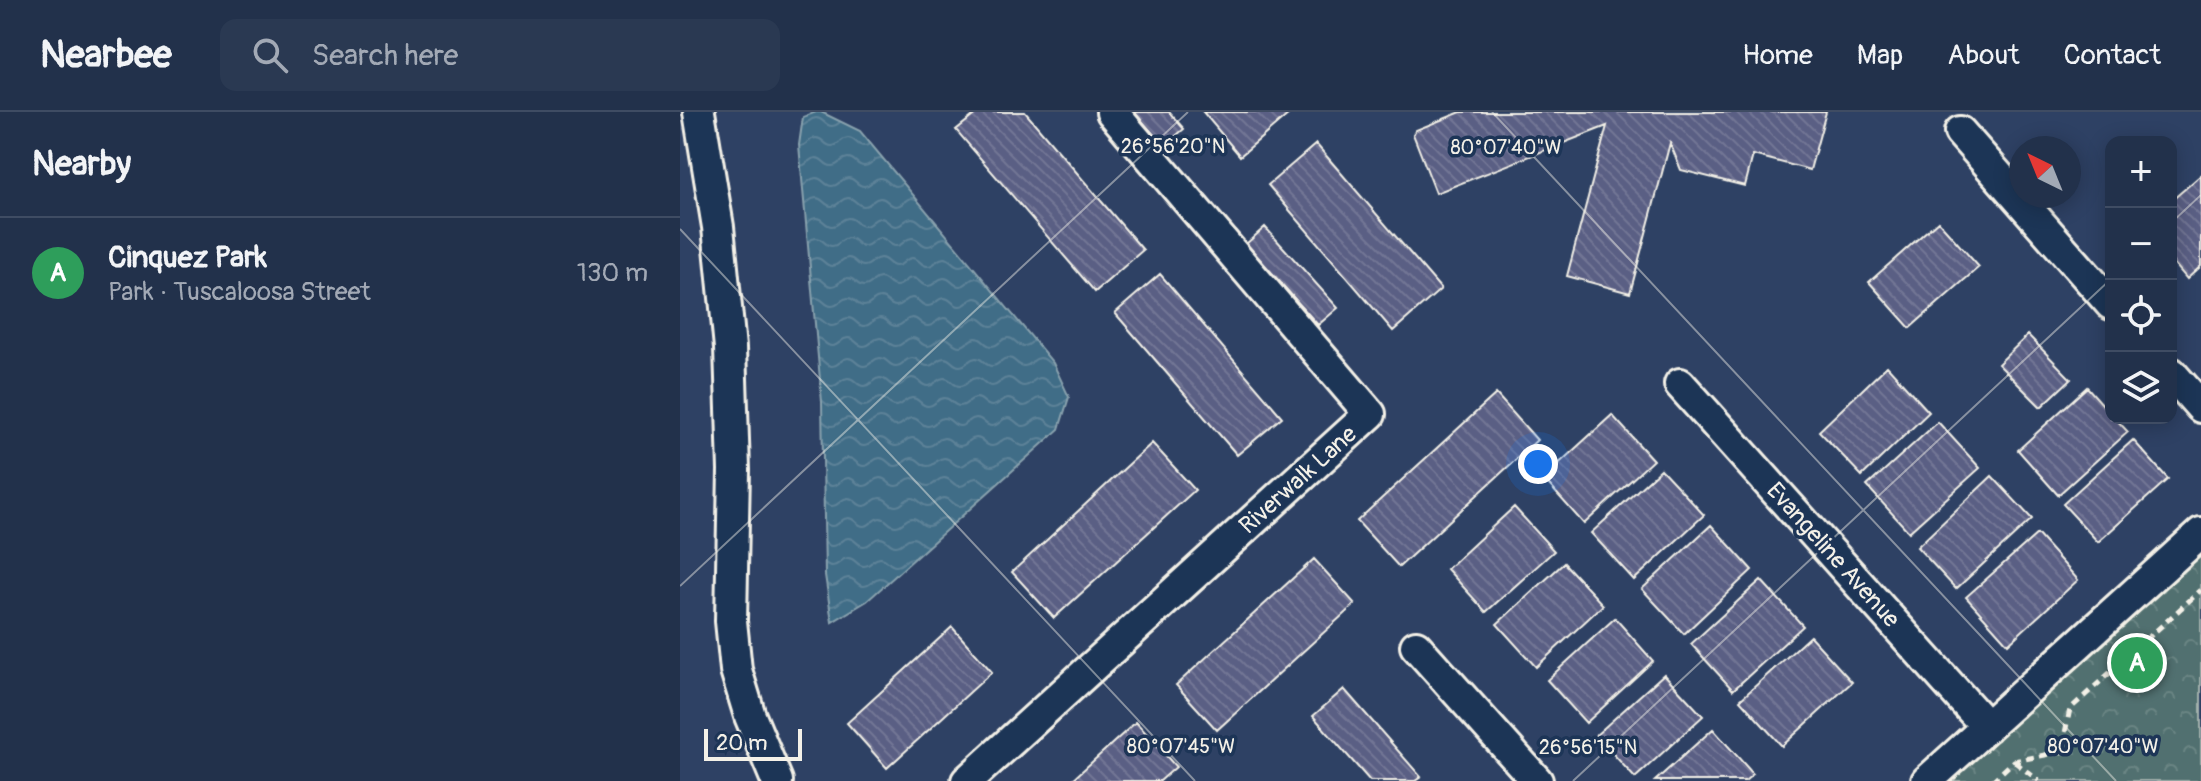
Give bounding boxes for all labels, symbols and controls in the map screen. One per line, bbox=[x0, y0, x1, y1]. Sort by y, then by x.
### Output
search box bbox=[220, 19, 780, 91]
text: Nearbee bbox=[40, 31, 172, 79]
icon: search bbox=[248, 33, 292, 77]
text: Search here bbox=[312, 37, 458, 74]
text: Home bbox=[1742, 38, 1813, 73]
text: Map bbox=[1857, 38, 1903, 73]
text: About bbox=[1947, 38, 2020, 73]
text: Contact bbox=[2064, 38, 2161, 73]
text: 26°56'20"N bbox=[1121, 134, 1225, 159]
text: 80°07'40"W bbox=[1450, 135, 1562, 160]
north arrow bbox=[2009, 136, 2081, 208]
map controls bbox=[2105, 136, 2177, 424]
button: + bbox=[2105, 136, 2177, 208]
text: Nearby bbox=[32, 143, 131, 186]
button: − bbox=[2105, 208, 2177, 280]
text: Cinquez Park bbox=[108, 239, 267, 276]
text: A bbox=[50, 257, 66, 289]
text: 130 m bbox=[577, 257, 648, 289]
text: Park · Tuscaloosa Street bbox=[108, 276, 371, 308]
button: locate bbox=[2105, 280, 2177, 352]
button: layers bbox=[2105, 352, 2177, 424]
street label: Riverwalk Lane bbox=[1233, 420, 1363, 540]
your location bbox=[1518, 444, 1558, 484]
street label: Evangeline Avenue bbox=[1760, 476, 1906, 634]
pin: A bbox=[2111, 633, 2163, 693]
scale bar bbox=[704, 725, 802, 761]
text: 20 m bbox=[716, 729, 768, 757]
text: 80°07'45"W bbox=[1127, 734, 1235, 759]
text: 80°07'40"W bbox=[2047, 734, 2159, 759]
text: 26°56'15"N bbox=[1539, 735, 1637, 760]

